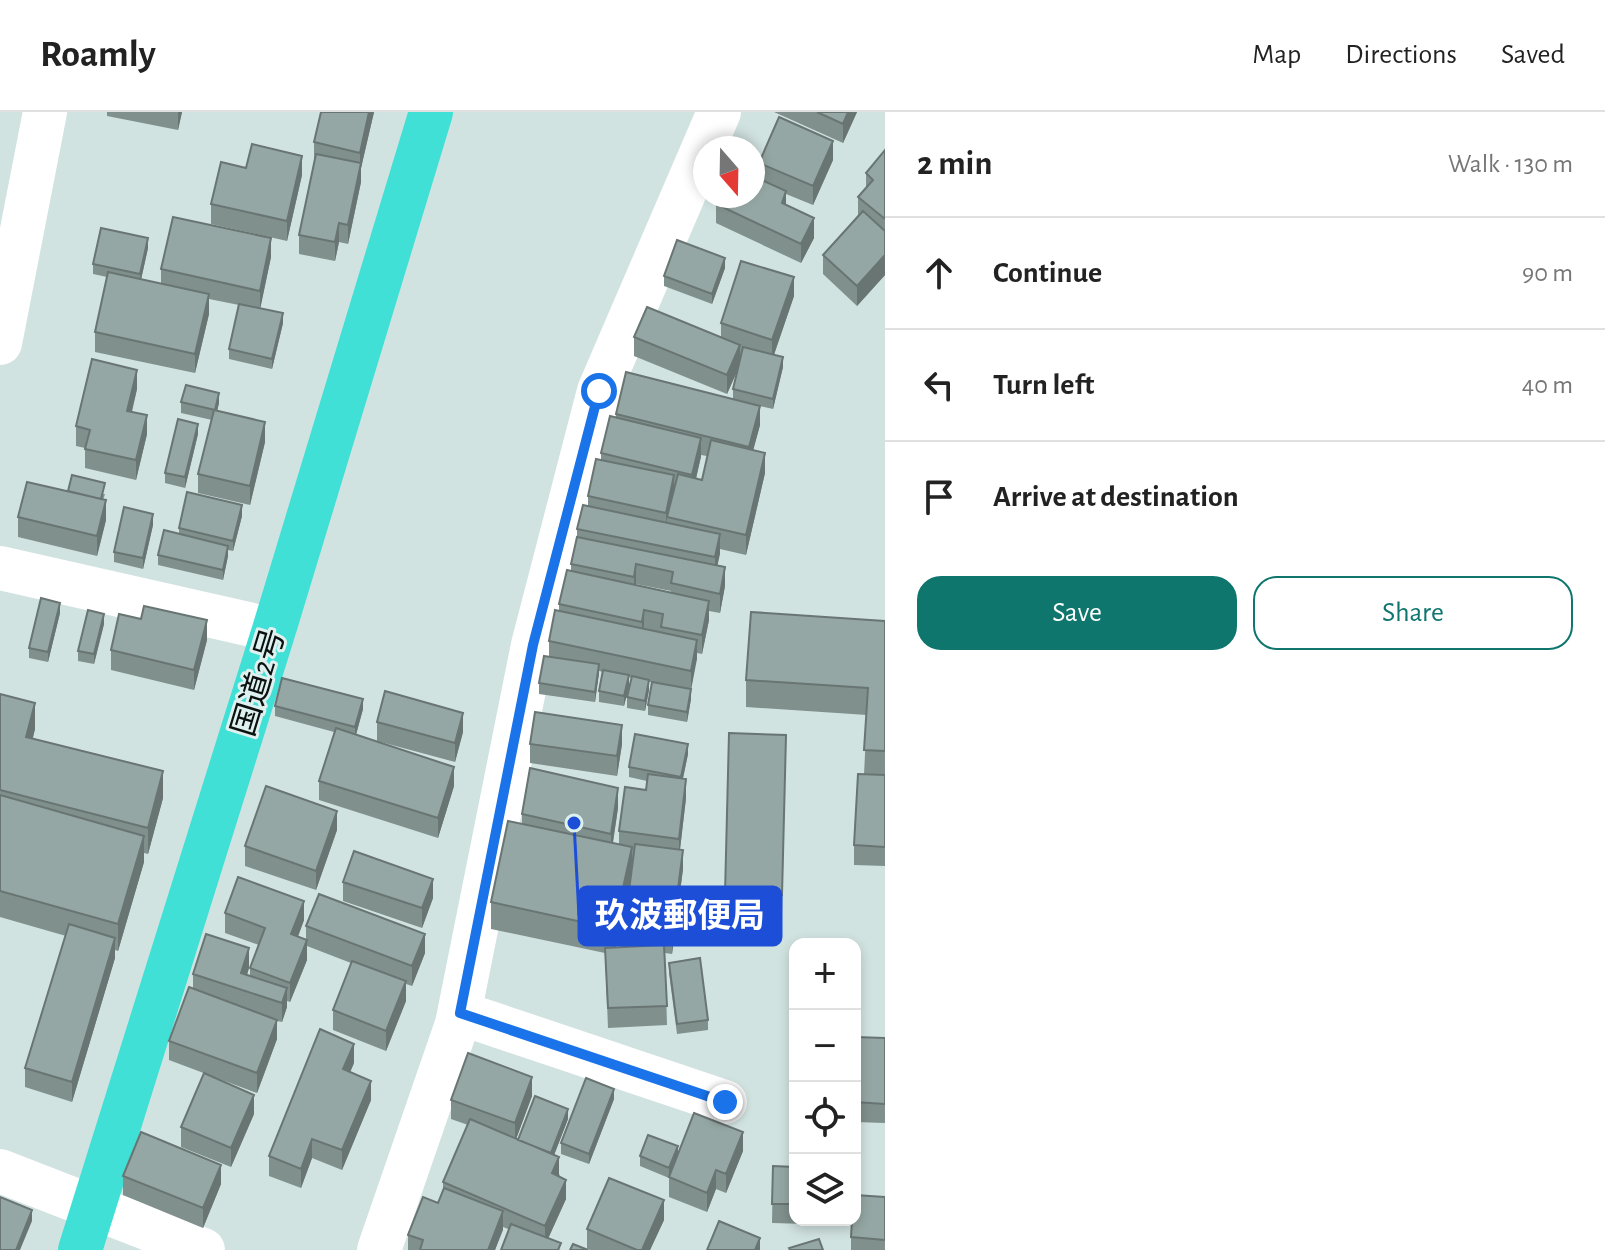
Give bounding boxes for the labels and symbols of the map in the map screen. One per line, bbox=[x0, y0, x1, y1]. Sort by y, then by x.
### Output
north arrow bbox=[693, 136, 765, 208]
route start bbox=[581, 373, 617, 409]
street label: 国道2号 bbox=[226, 624, 290, 740]
callout: 玖波郵便局 bbox=[579, 887, 781, 945]
text: 玖波郵便局 bbox=[595, 897, 765, 934]
route end bbox=[707, 1084, 743, 1120]

